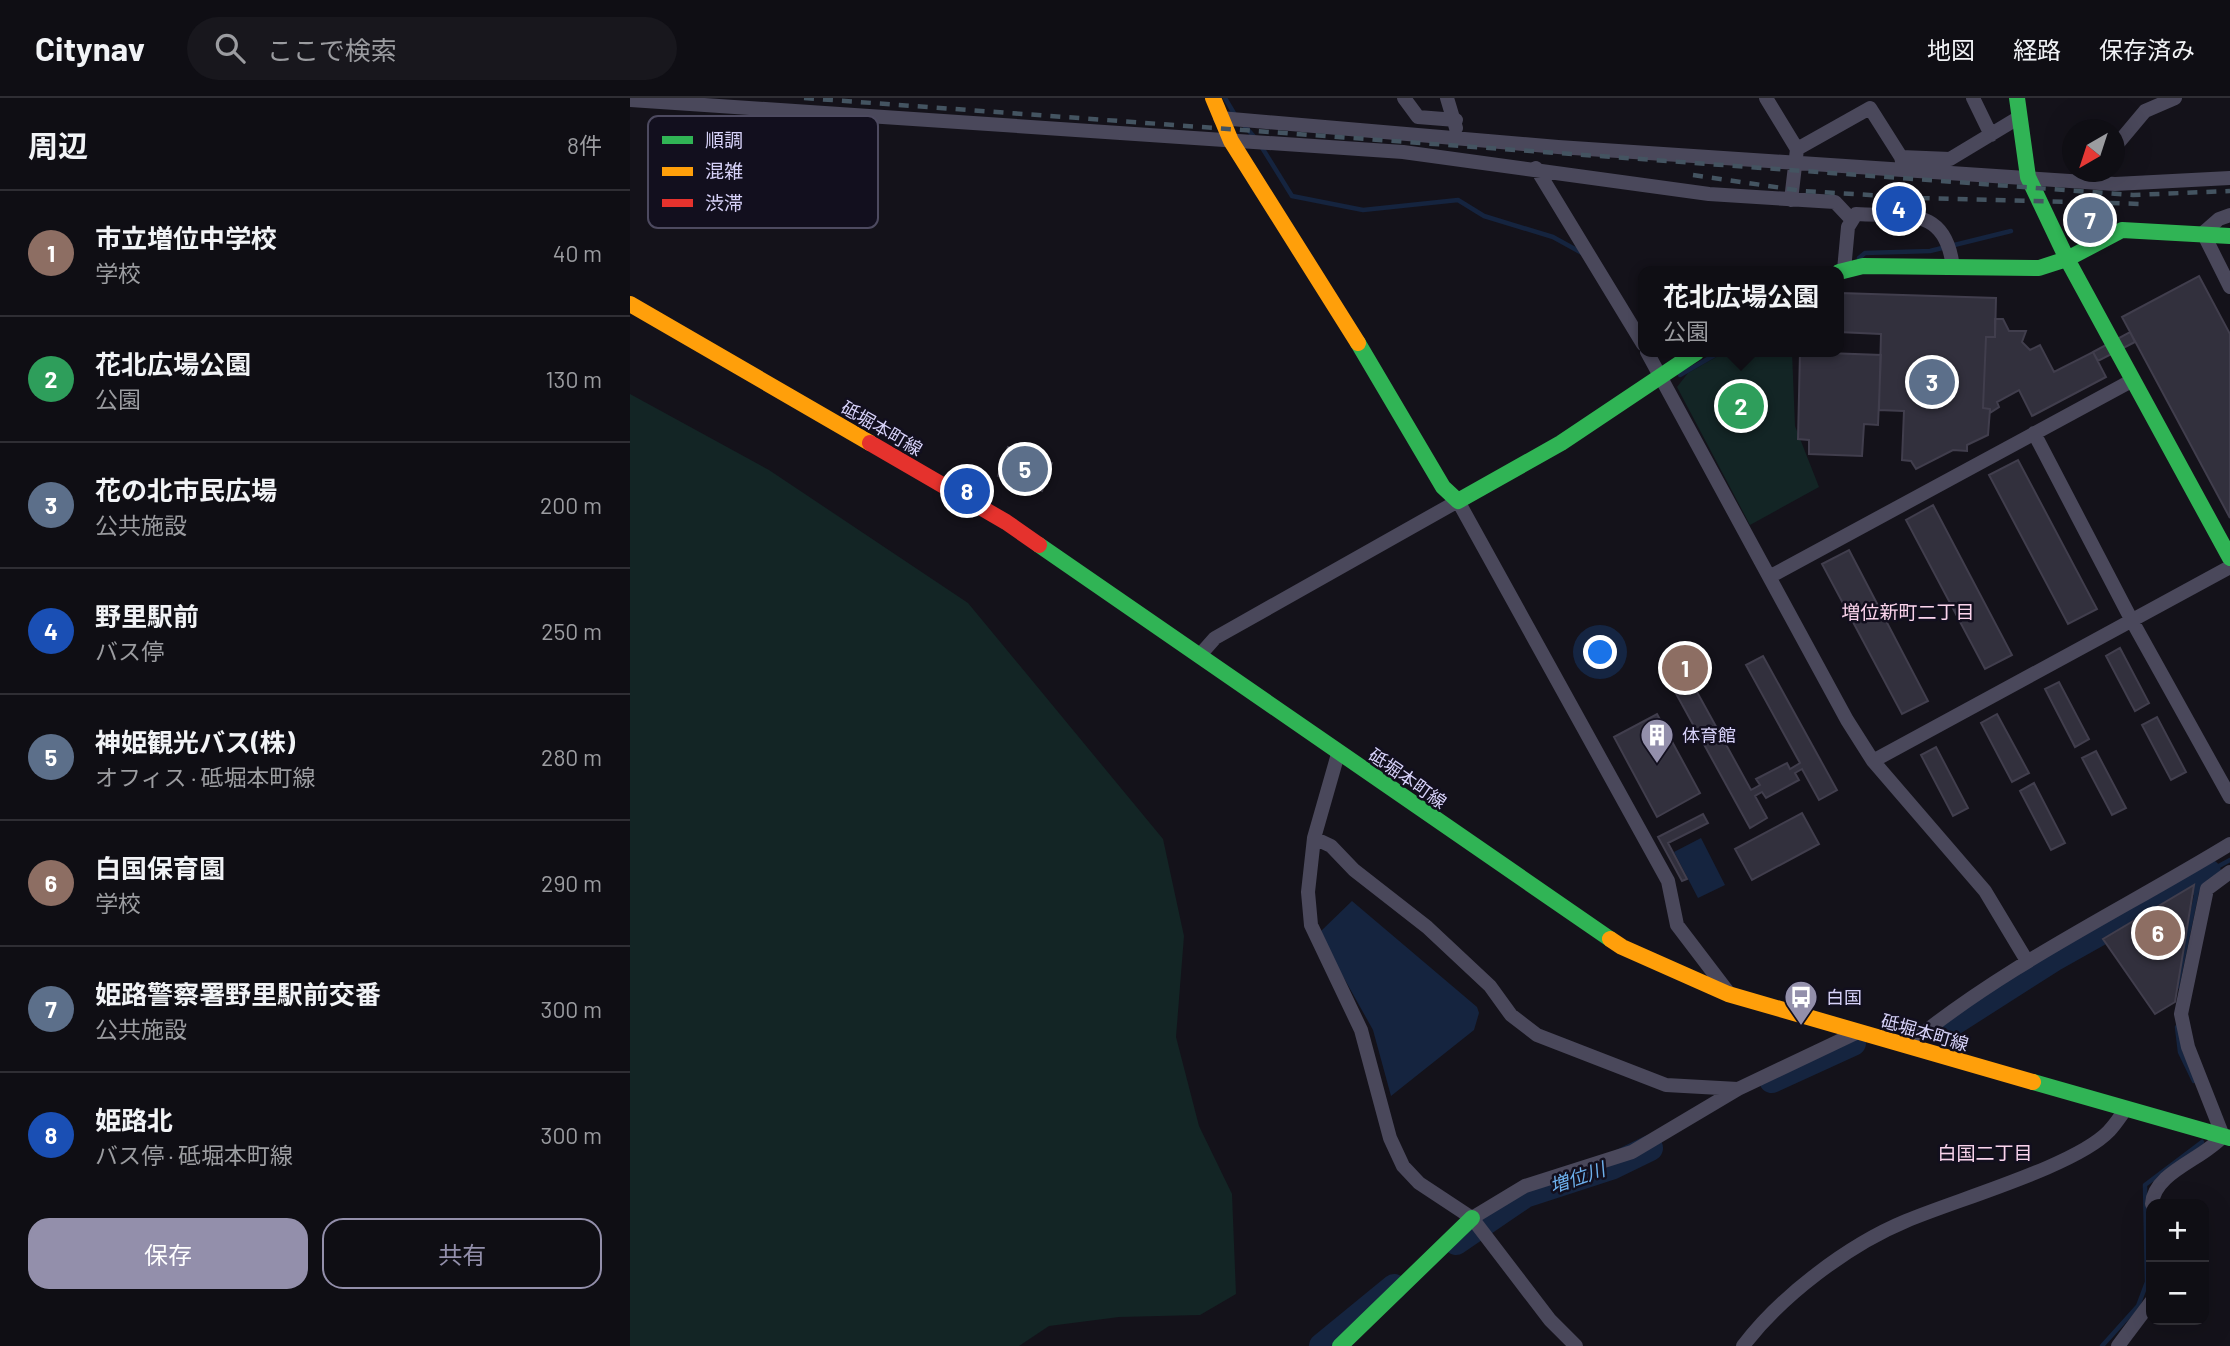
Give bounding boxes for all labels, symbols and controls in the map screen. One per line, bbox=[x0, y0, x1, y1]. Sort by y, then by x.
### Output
search box bbox=[187, 17, 677, 80]
text: Citynav bbox=[35, 28, 145, 68]
icon: search bbox=[211, 29, 249, 67]
text: ここで検索 bbox=[267, 34, 397, 65]
text: 地図 bbox=[1927, 35, 1975, 64]
text: 経路 bbox=[2013, 35, 2061, 64]
text: 保存済み bbox=[2099, 35, 2195, 64]
legend bbox=[648, 116, 878, 228]
north arrow bbox=[2062, 119, 2125, 182]
text: 周辺 bbox=[28, 127, 88, 163]
text: 順調 bbox=[705, 128, 743, 151]
text: 8件 bbox=[567, 131, 602, 159]
text: 混雑 bbox=[705, 159, 743, 182]
pin: 4 bbox=[1876, 183, 1922, 235]
text: 渋滞 bbox=[705, 191, 743, 214]
pin: 7 bbox=[2067, 194, 2113, 246]
text: 市立増位中学校 bbox=[95, 222, 277, 253]
text: 1 bbox=[47, 239, 55, 267]
text: 40 m bbox=[553, 239, 602, 267]
text: 学校 bbox=[95, 259, 141, 287]
popup bbox=[1638, 266, 1844, 357]
text: 花北広場公園 bbox=[1663, 280, 1819, 311]
text: 公園 bbox=[1663, 317, 1709, 345]
text: 花北広場公園 bbox=[95, 348, 251, 379]
pin: 3 bbox=[1909, 356, 1955, 408]
text: 2 bbox=[45, 365, 57, 393]
text: 130 m bbox=[545, 365, 602, 393]
pin: 2 bbox=[1718, 380, 1764, 432]
text: 公園 bbox=[95, 385, 141, 413]
street label: 砥堀本町線 bbox=[838, 396, 926, 460]
pin: 5 bbox=[1002, 443, 1048, 495]
pin: 8 bbox=[944, 465, 990, 517]
text: 花の北市民広場 bbox=[95, 474, 277, 505]
text: 3 bbox=[45, 491, 57, 519]
text: 200 m bbox=[540, 491, 602, 519]
text: 公共施設 bbox=[95, 511, 187, 539]
text: 野里駅前 bbox=[95, 600, 199, 631]
district label: 増位新町二丁目 bbox=[1841, 600, 1975, 623]
text: 4 bbox=[44, 617, 58, 645]
text: 250 m bbox=[541, 617, 602, 645]
your location bbox=[1583, 635, 1617, 669]
text: バス停 bbox=[95, 637, 164, 665]
pin: 1 bbox=[1662, 642, 1708, 694]
building icon: 体育館 bbox=[1638, 716, 1676, 765]
place label: 体育館 bbox=[1682, 724, 1736, 746]
text: 神姫観光バス(株) bbox=[95, 726, 295, 757]
text: 5 bbox=[45, 743, 57, 771]
text: 280 m bbox=[541, 743, 602, 771]
street label: 砥堀本町線 bbox=[1365, 743, 1451, 813]
text: オフィス · 砥堀本町線 bbox=[95, 763, 316, 791]
text: 白国保育園 bbox=[95, 852, 225, 883]
text: 6 bbox=[45, 869, 57, 897]
text: 290 m bbox=[541, 869, 602, 897]
text: 学校 bbox=[95, 889, 141, 917]
pin: 6 bbox=[2135, 907, 2181, 959]
text: 姫路警察署野里駅前交番 bbox=[95, 978, 381, 1009]
bus stop icon: 白国 bbox=[1782, 978, 1820, 1027]
place label: 白国 bbox=[1826, 986, 1862, 1008]
text: 7 bbox=[45, 995, 57, 1023]
text: 300 m bbox=[541, 995, 602, 1023]
street label: 砥堀本町線 bbox=[1879, 1009, 1971, 1055]
text: 公共施設 bbox=[95, 1015, 187, 1043]
text: 姫路北 bbox=[95, 1104, 173, 1135]
text: 8 bbox=[45, 1121, 57, 1149]
text: 300 m bbox=[541, 1121, 602, 1149]
text: バス停 · 砥堀本町線 bbox=[95, 1141, 293, 1169]
district label: 白国二丁目 bbox=[1937, 1141, 2033, 1164]
water label: 増位川 bbox=[1546, 1156, 1610, 1197]
map controls bbox=[2146, 1199, 2209, 1325]
button: + bbox=[2146, 1199, 2209, 1262]
button: 保存 bbox=[28, 1218, 308, 1289]
button: 共有 bbox=[322, 1218, 602, 1289]
button: − bbox=[2146, 1262, 2209, 1325]

